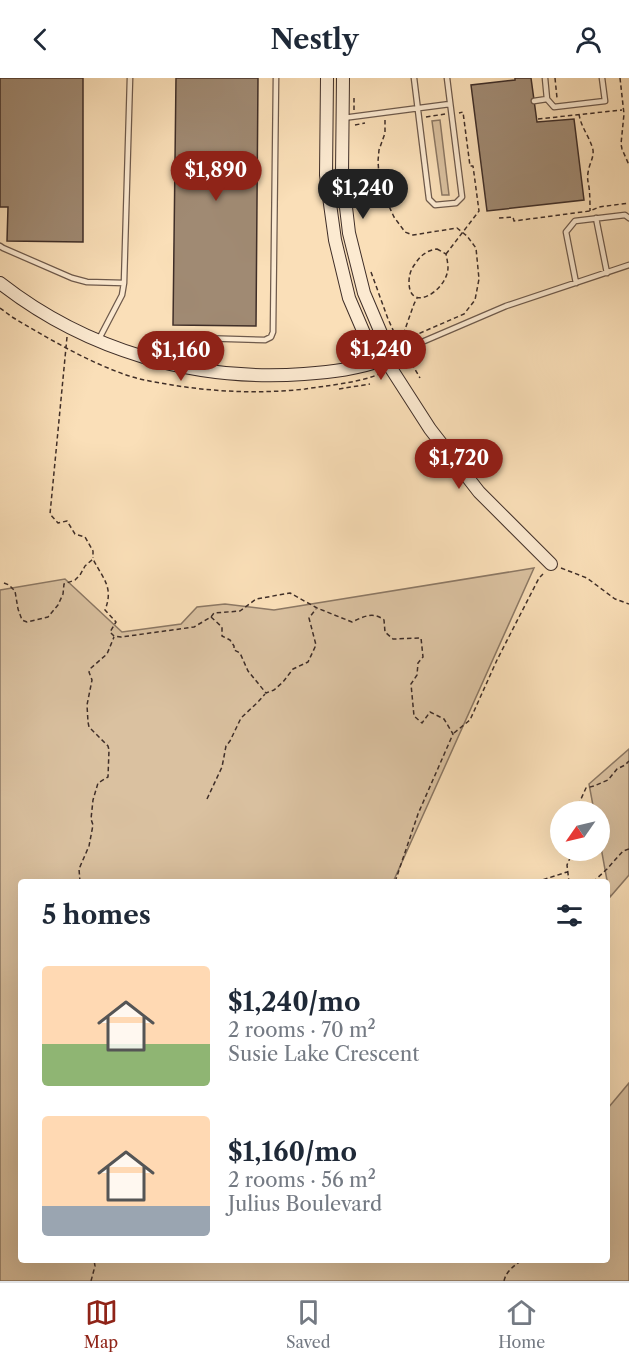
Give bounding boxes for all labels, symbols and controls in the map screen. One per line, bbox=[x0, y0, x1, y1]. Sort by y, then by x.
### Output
icon: back bbox=[24, 23, 57, 56]
text: Nestly bbox=[270, 23, 359, 56]
icon: person bbox=[572, 23, 605, 56]
pin: $1,890 bbox=[167, 151, 265, 202]
text: $1,890 bbox=[185, 158, 247, 182]
pin: $1,240 bbox=[314, 169, 412, 220]
text: $1,240 bbox=[332, 176, 394, 200]
pin: $1,240 bbox=[332, 330, 430, 381]
pin: $1,160 bbox=[132, 331, 230, 382]
text: $1,240 bbox=[350, 337, 412, 361]
text: $1,160 bbox=[151, 338, 211, 362]
pin: $1,720 bbox=[410, 439, 508, 490]
text: $1,720 bbox=[429, 446, 489, 470]
north arrow bbox=[550, 801, 610, 861]
map controls bbox=[550, 801, 610, 861]
text: 5 homes bbox=[42, 899, 151, 931]
icon: filters bbox=[553, 899, 586, 932]
text: $1,240/mo bbox=[228, 986, 360, 1018]
icon: home bbox=[90, 990, 162, 1062]
text: 2 rooms · 70 m² bbox=[228, 1018, 376, 1042]
text: Susie Lake Crescent bbox=[228, 1042, 419, 1066]
text: $1,160/mo bbox=[228, 1136, 357, 1168]
icon: home bbox=[90, 1140, 162, 1212]
text: 2 rooms · 56 m² bbox=[228, 1168, 376, 1192]
text: Julius Boulevard bbox=[228, 1192, 382, 1216]
tab: Map bbox=[84, 1296, 118, 1352]
tab: Saved bbox=[286, 1296, 330, 1352]
tab: Home bbox=[498, 1296, 545, 1352]

